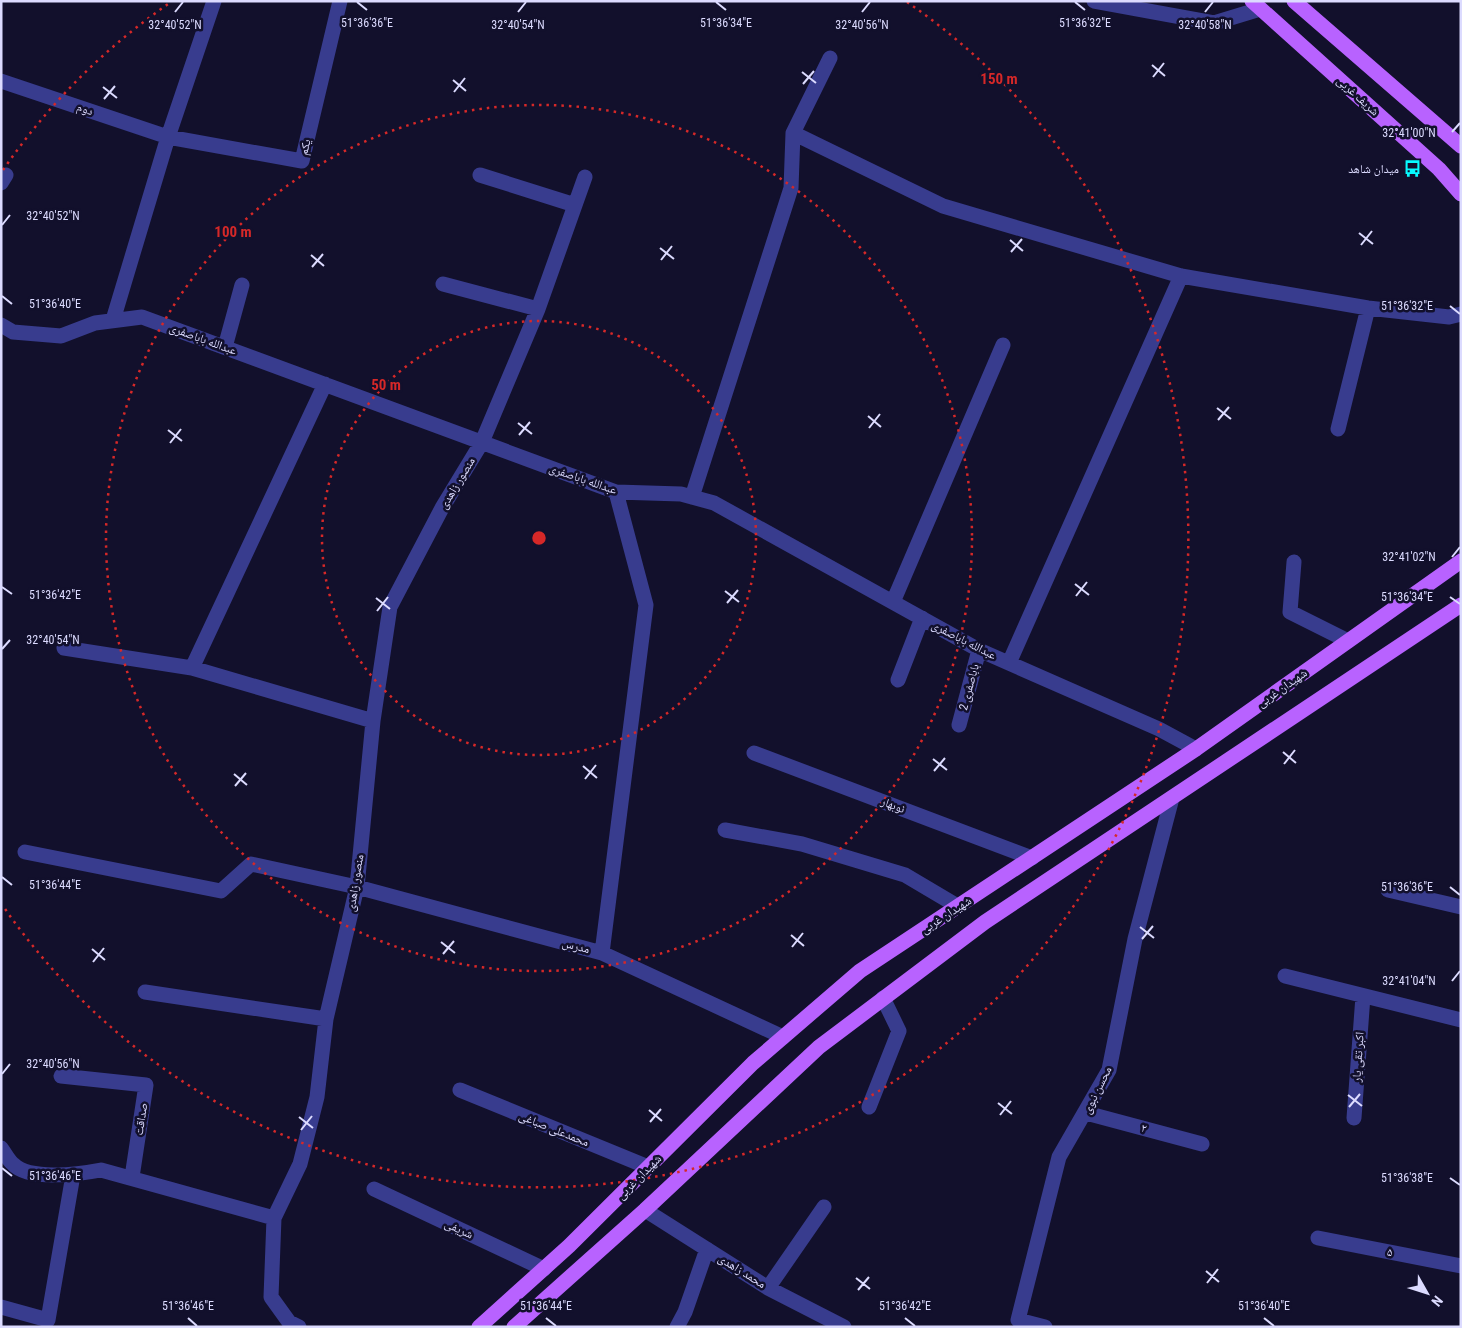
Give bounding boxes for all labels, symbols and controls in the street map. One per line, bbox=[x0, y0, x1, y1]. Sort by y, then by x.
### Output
text: 51°36'36"E bbox=[341, 16, 393, 30]
text: 51°36'34"E bbox=[700, 16, 752, 30]
text: 51°36'32"E bbox=[1059, 16, 1111, 30]
text: 32°40'52"N bbox=[148, 18, 202, 32]
text: 32°40'54"N bbox=[491, 18, 545, 32]
text: 32°40'56"N bbox=[835, 18, 889, 32]
text: 32°40'58"N bbox=[1178, 18, 1232, 32]
text: 150 m bbox=[980, 70, 1018, 88]
street label: شریف غربی bbox=[1334, 73, 1382, 119]
street label: دوم bbox=[75, 100, 95, 119]
text: 32°41'00"N bbox=[1382, 126, 1436, 140]
street label: یکم bbox=[296, 137, 315, 157]
bus stop icon: میدان شاهد bbox=[1403, 159, 1423, 179]
place label: میدان شاهد bbox=[1348, 162, 1399, 176]
text: 32°40'52"N bbox=[26, 209, 80, 223]
text: 100 m bbox=[214, 223, 252, 241]
text: 51°36'40"E bbox=[29, 297, 81, 311]
text: 51°36'32"E bbox=[1381, 299, 1433, 313]
street label: عبدالله باباصفری bbox=[167, 320, 239, 358]
text: 50 m bbox=[371, 376, 401, 394]
street label: منصور زاهدی bbox=[436, 455, 478, 511]
street label: عبدالله باباصفری bbox=[547, 461, 619, 497]
centre of rings bbox=[530, 529, 548, 547]
text: 32°41'02"N bbox=[1382, 550, 1436, 564]
text: 51°36'42"E bbox=[29, 588, 81, 602]
text: 51°36'34"E bbox=[1381, 590, 1433, 604]
street label: عبدالله باباصفری bbox=[929, 618, 999, 663]
text: 32°40'54"N bbox=[26, 633, 80, 647]
street label: باباصفری 2 bbox=[956, 662, 982, 712]
street label: شهیدان غربی bbox=[1254, 666, 1310, 711]
street label: نوبهار bbox=[878, 794, 907, 816]
street label: منصور زاهدی bbox=[344, 853, 366, 913]
text: 51°36'44"E bbox=[29, 878, 81, 892]
text: 51°36'36"E bbox=[1381, 880, 1433, 894]
street label: شهیدان غربی bbox=[918, 893, 974, 937]
street label: مدرس bbox=[561, 936, 591, 956]
text: 32°41'04"N bbox=[1382, 974, 1436, 988]
street label: اکبر تقی یار bbox=[1349, 1031, 1367, 1084]
text: 32°40'56"N bbox=[26, 1057, 80, 1071]
street label: محسن نبوی bbox=[1080, 1064, 1115, 1116]
street label: صداقت bbox=[132, 1102, 150, 1136]
street label: محمدعلی صباغی bbox=[517, 1109, 591, 1150]
street label: ۲ bbox=[1140, 1121, 1148, 1135]
street label: شهیدان غربی bbox=[614, 1152, 665, 1203]
text: 51°36'46"E bbox=[29, 1169, 81, 1183]
text: 51°36'38"E bbox=[1381, 1171, 1433, 1185]
street label: شریفی bbox=[442, 1216, 476, 1242]
street label: ۵ bbox=[1386, 1245, 1394, 1259]
street label: محمد زاهدی bbox=[716, 1251, 768, 1291]
north arrow bbox=[1402, 1268, 1452, 1318]
text: N bbox=[1428, 1293, 1446, 1310]
text: 51°36'46"E bbox=[162, 1299, 214, 1313]
text: 51°36'44"E bbox=[520, 1299, 572, 1313]
text: 51°36'42"E bbox=[879, 1299, 931, 1313]
text: 51°36'40"E bbox=[1238, 1299, 1290, 1313]

